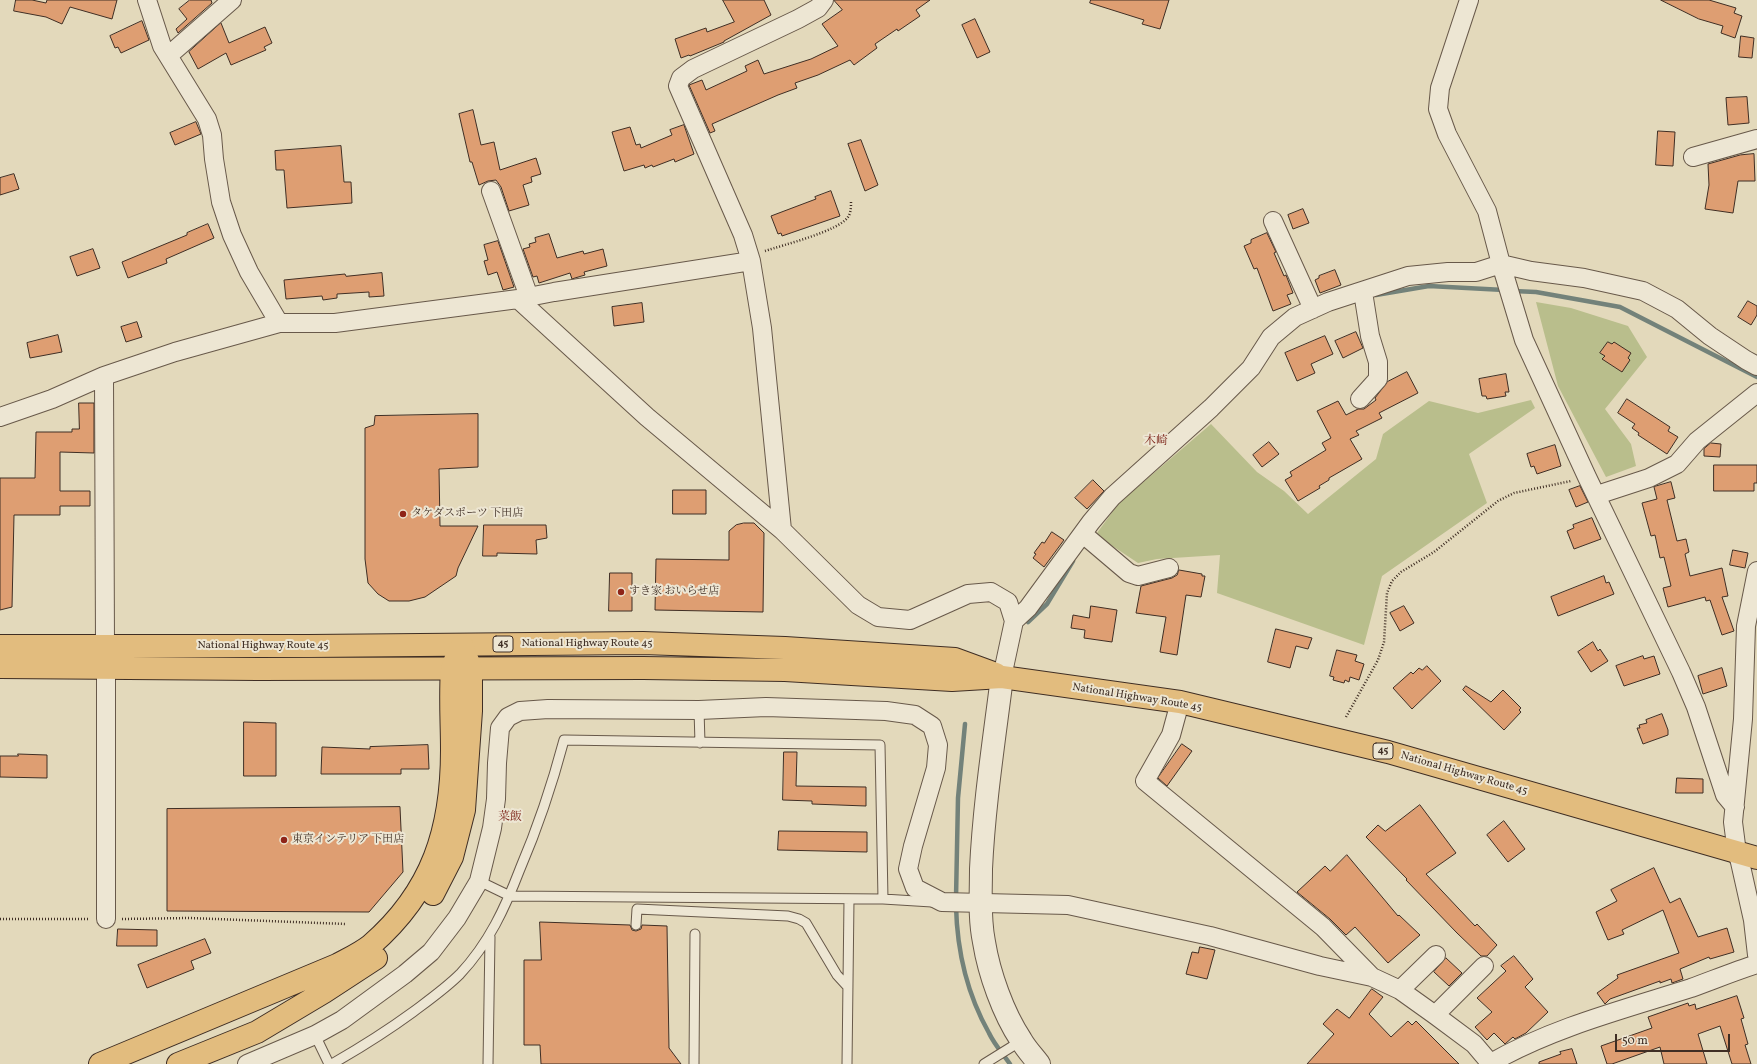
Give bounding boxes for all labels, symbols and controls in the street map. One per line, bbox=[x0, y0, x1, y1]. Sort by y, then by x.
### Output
district label: 木崎 bbox=[1144, 435, 1168, 449]
place label: タケダスポーツ 下田店 bbox=[411, 507, 523, 521]
marker: タケダスポーツ 下田店 bbox=[398, 509, 408, 519]
place label: すき家 おいらせ店 bbox=[629, 585, 719, 599]
marker: すき家 おいらせ店 bbox=[616, 587, 626, 597]
road number: 45 bbox=[493, 636, 513, 652]
street label: National Highway Route 45 bbox=[521, 637, 653, 651]
street label: National Highway Route 45 bbox=[197, 639, 329, 653]
street label: National Highway Route 45 bbox=[1071, 681, 1203, 715]
road number: 45 bbox=[1373, 743, 1393, 759]
street label: National Highway Route 45 bbox=[1399, 750, 1529, 798]
district label: 菜飯 bbox=[498, 811, 522, 825]
place label: 東京インテリア 下田店 bbox=[292, 833, 404, 847]
marker: 東京インテリア 下田店 bbox=[279, 835, 289, 845]
scale bar bbox=[1617, 1026, 1732, 1052]
text: 50 m bbox=[1622, 1033, 1648, 1049]

